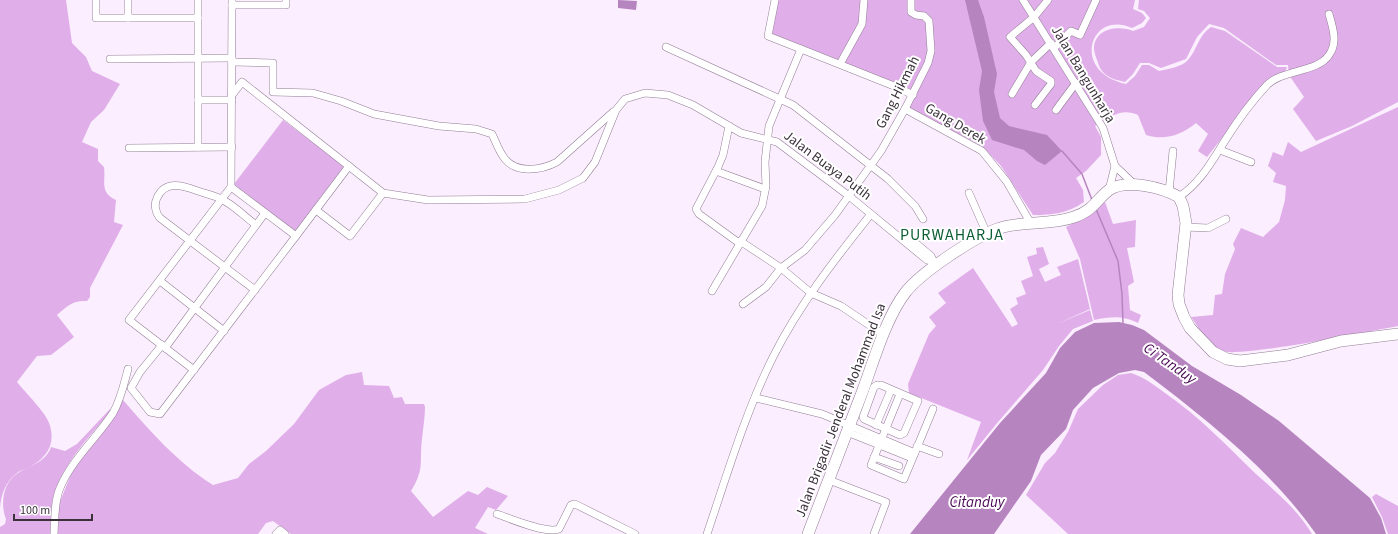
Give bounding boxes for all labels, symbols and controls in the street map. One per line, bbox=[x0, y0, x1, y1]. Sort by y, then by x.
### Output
street label: Jalan Bangunharja bbox=[1046, 22, 1120, 127]
street label: Gang Hikmah bbox=[871, 53, 925, 132]
street label: Gang Derek bbox=[921, 98, 990, 149]
street label: Jalan Buaya Putih bbox=[779, 126, 875, 205]
district label: PURWAHARJA bbox=[900, 224, 1004, 246]
street label: Jalan Brigadir Jenderal Mohammad Isa bbox=[791, 300, 891, 520]
water label: Ci Tanduy bbox=[1139, 338, 1201, 390]
water label: Citanduy bbox=[950, 492, 1006, 513]
scale bar bbox=[14, 496, 92, 522]
text: 100 m bbox=[20, 502, 50, 519]

